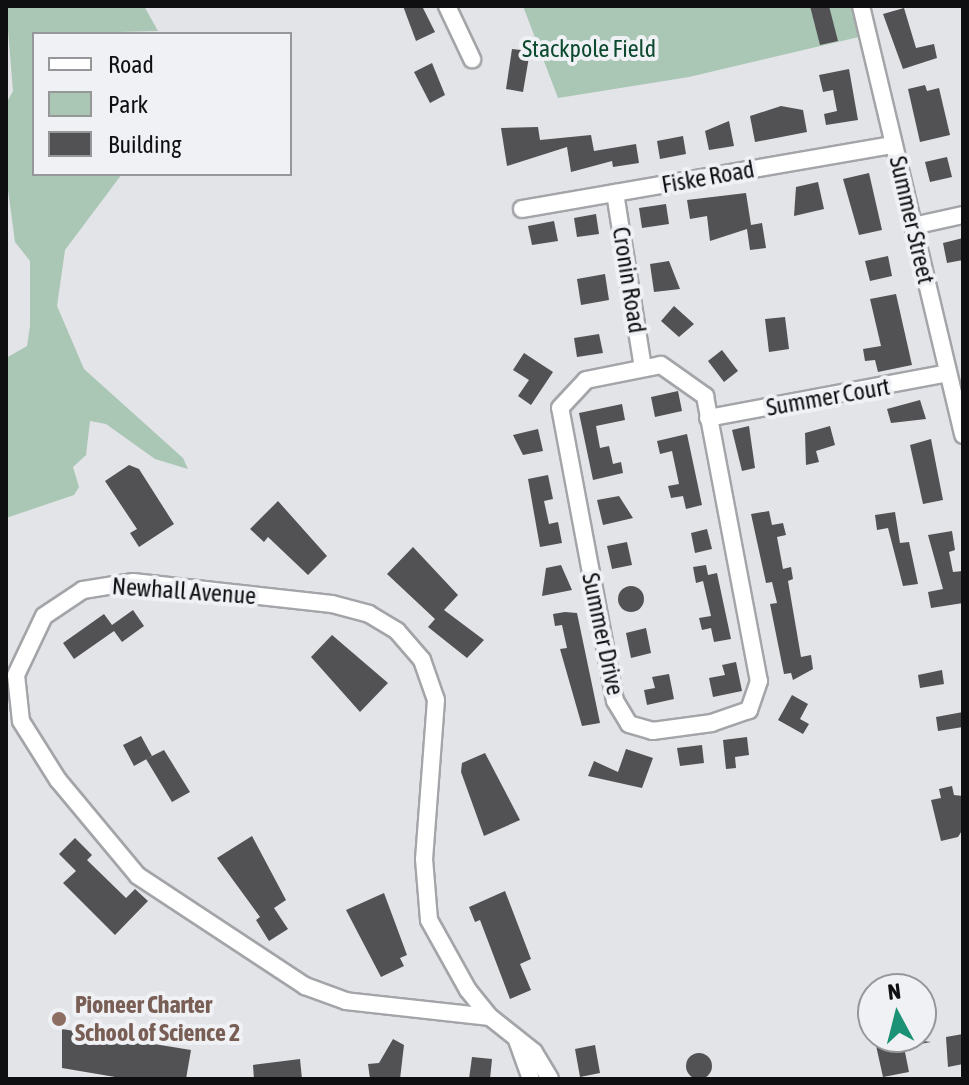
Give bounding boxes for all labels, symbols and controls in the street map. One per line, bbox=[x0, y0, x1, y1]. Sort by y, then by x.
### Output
legend bbox=[32, 32, 292, 176]
park label: Stackpole Field bbox=[522, 35, 656, 63]
text: Road bbox=[108, 51, 154, 78]
text: Park bbox=[108, 91, 148, 118]
text: Building bbox=[108, 131, 181, 158]
street label: Summer Street bbox=[883, 153, 941, 287]
street label: Fiske Road bbox=[659, 155, 757, 199]
street label: Cronin Road bbox=[606, 225, 652, 335]
street label: Summer Court bbox=[764, 372, 892, 422]
street label: Summer Drive bbox=[576, 570, 630, 698]
street label: Newhall Avenue bbox=[111, 572, 257, 610]
north arrow bbox=[857, 973, 937, 1053]
text: N bbox=[886, 977, 902, 1005]
place label: Pioneer Charter School of Science 2 bbox=[75, 991, 240, 1047]
marker: Pioneer Charter School of Science 2 bbox=[50, 1010, 68, 1028]

